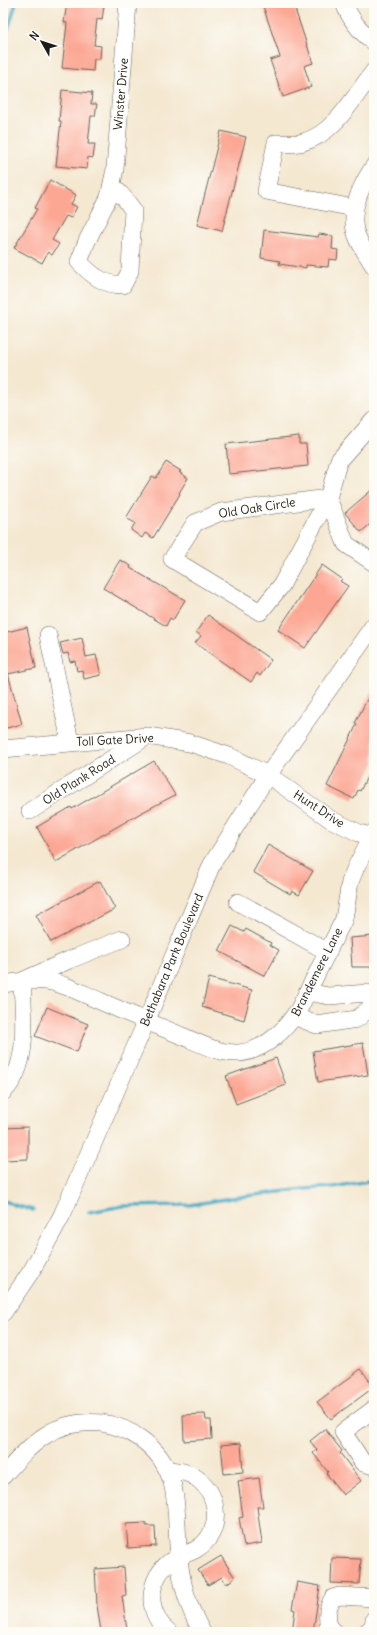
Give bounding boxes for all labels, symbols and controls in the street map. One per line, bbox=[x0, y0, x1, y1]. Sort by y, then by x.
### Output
north arrow bbox=[22, 22, 62, 62]
text: N bbox=[26, 28, 42, 43]
street label: Winster Drive bbox=[110, 57, 131, 131]
street label: Old Oak Circle bbox=[217, 494, 296, 521]
street label: Toll Gate Drive bbox=[76, 730, 154, 749]
street label: Old Plank Road bbox=[40, 751, 118, 808]
street label: Hunt Drive bbox=[291, 787, 348, 831]
street label: Bethabara Park Boulevard bbox=[137, 891, 206, 1029]
street label: Brandemere Lane bbox=[288, 925, 345, 1019]

